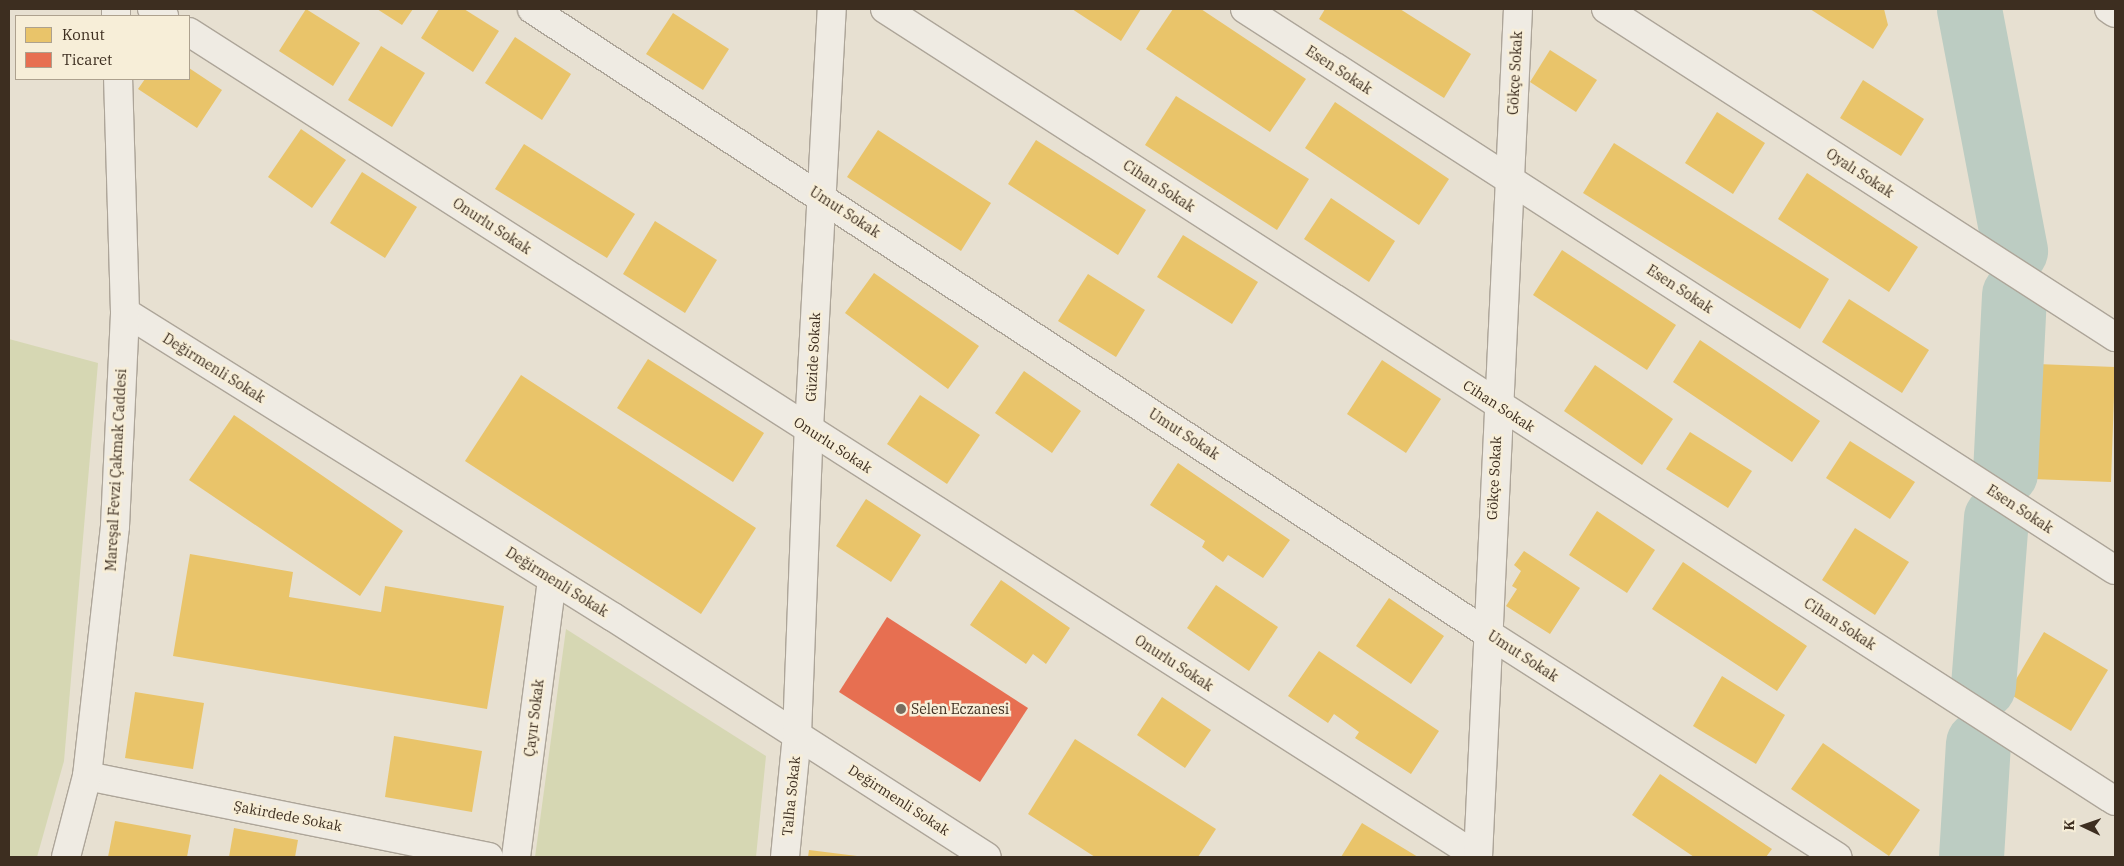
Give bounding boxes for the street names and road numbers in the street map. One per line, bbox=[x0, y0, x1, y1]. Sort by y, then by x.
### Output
street label: Gökçe Sokak bbox=[1504, 31, 1526, 115]
street label: Esen Sokak bbox=[1303, 42, 1375, 98]
street label: Oyalı Sokak bbox=[1823, 145, 1897, 201]
street label: Cihan Sokak bbox=[1120, 157, 1198, 215]
street label: Umut Sokak bbox=[807, 183, 883, 241]
street label: Onurlu Sokak bbox=[450, 194, 534, 258]
street label: Esen Sokak bbox=[1644, 261, 1716, 317]
street label: Güzide Sokak bbox=[802, 312, 824, 402]
street label: Değirmenli Sokak bbox=[160, 330, 268, 406]
street label: Mareşal Fevzi Çakmak Caddesi bbox=[102, 368, 130, 572]
street label: Cihan Sokak bbox=[1460, 377, 1538, 435]
street label: Umut Sokak bbox=[1146, 405, 1222, 463]
street label: Onurlu Sokak bbox=[791, 413, 875, 477]
street label: Gökçe Sokak bbox=[1483, 436, 1505, 520]
street label: Esen Sokak bbox=[1984, 481, 2056, 537]
street label: Değirmenli Sokak bbox=[503, 544, 611, 620]
street label: Cihan Sokak bbox=[1801, 595, 1879, 653]
street label: Umut Sokak bbox=[1485, 627, 1561, 685]
street label: Onurlu Sokak bbox=[1132, 631, 1216, 695]
street label: Çayır Sokak bbox=[521, 678, 547, 758]
street label: Talha Sokak bbox=[778, 755, 804, 837]
street label: Değirmenli Sokak bbox=[845, 761, 953, 839]
street label: Şakirdede Sokak bbox=[232, 797, 344, 835]

